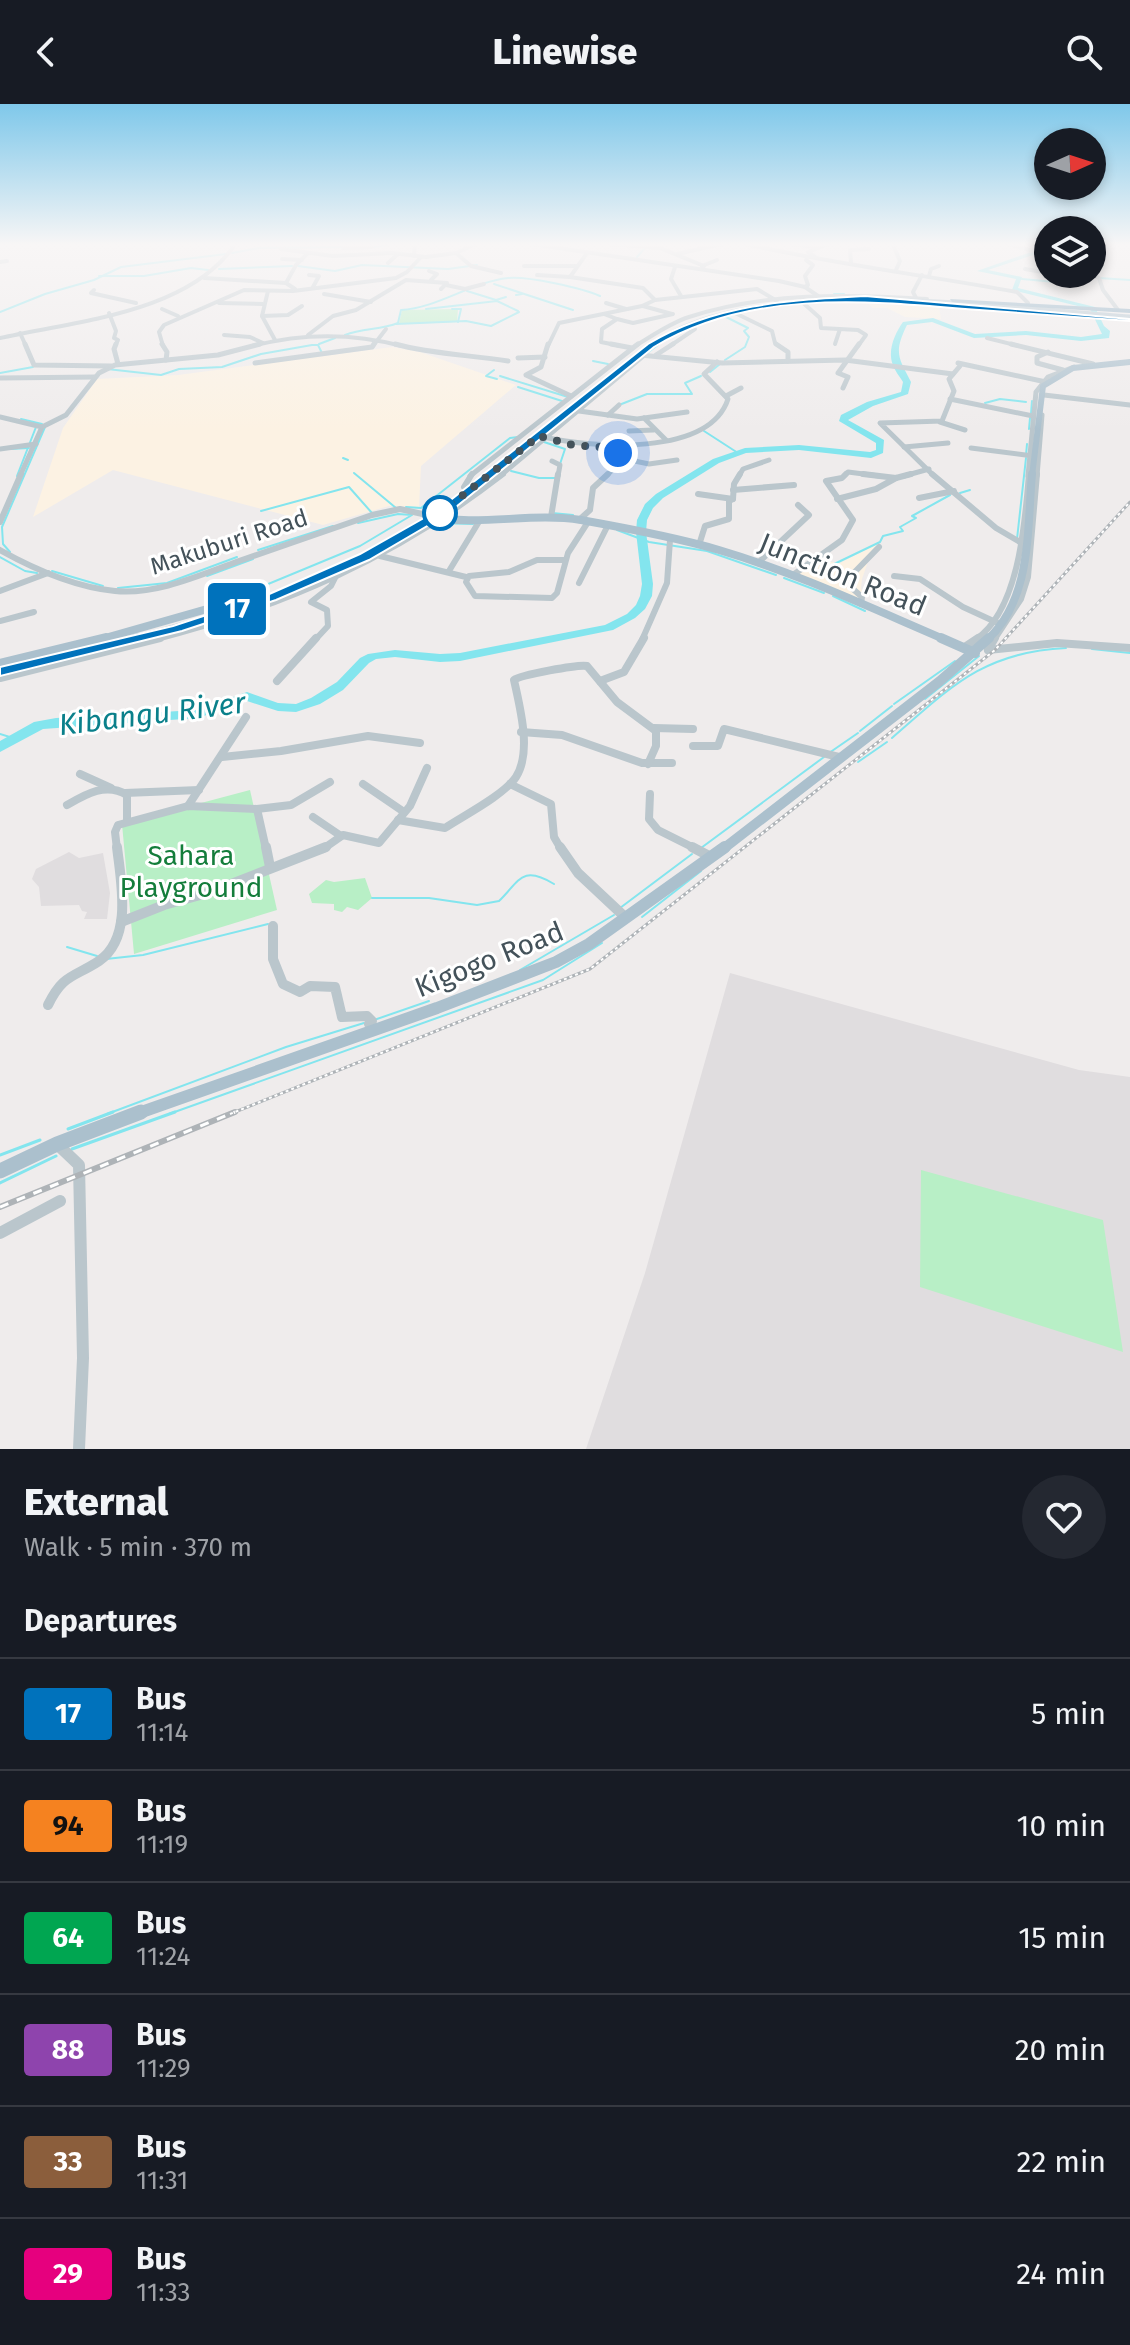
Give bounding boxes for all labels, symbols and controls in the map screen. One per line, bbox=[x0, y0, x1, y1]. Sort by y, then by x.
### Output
icon: back bbox=[24, 30, 68, 74]
text: Linewise bbox=[493, 30, 637, 74]
icon: search bbox=[1062, 30, 1106, 74]
north arrow bbox=[1034, 128, 1106, 200]
map controls bbox=[1034, 128, 1106, 288]
button: layers bbox=[1034, 216, 1106, 288]
your location bbox=[598, 433, 638, 473]
unlabelled marker bbox=[423, 496, 457, 530]
street label: Makuburi Road bbox=[147, 503, 311, 581]
street label: Junction Road bbox=[754, 526, 931, 623]
line badge: 17 bbox=[201, 583, 273, 635]
text: 17 bbox=[224, 592, 250, 625]
water label: Kibangu River bbox=[57, 684, 249, 743]
park label: Sahara Playground bbox=[120, 839, 262, 904]
street label: Kigogo Road bbox=[410, 915, 568, 1004]
button: heart bbox=[1022, 1475, 1106, 1559]
text: External bbox=[24, 1479, 168, 1525]
text: Walk · 5 min · 370 m bbox=[24, 1532, 252, 1563]
text: Departures bbox=[24, 1603, 177, 1639]
text: Bus bbox=[136, 1681, 186, 1717]
text: 5 min bbox=[1031, 1696, 1106, 1732]
text: 17 bbox=[55, 1697, 81, 1730]
text: 11:14 bbox=[136, 1717, 188, 1748]
text: Bus bbox=[136, 1793, 186, 1829]
text: 10 min bbox=[1017, 1808, 1106, 1844]
text: 94 bbox=[52, 1809, 84, 1842]
text: 11:19 bbox=[136, 1829, 188, 1860]
text: Bus bbox=[136, 1905, 186, 1941]
text: 15 min bbox=[1018, 1920, 1106, 1956]
text: 64 bbox=[52, 1921, 84, 1954]
text: 11:24 bbox=[136, 1941, 190, 1972]
text: Bus bbox=[136, 2017, 186, 2053]
text: 20 min bbox=[1015, 2032, 1106, 2068]
text: 88 bbox=[52, 2033, 84, 2066]
text: 11:29 bbox=[136, 2053, 191, 2084]
text: Bus bbox=[136, 2129, 186, 2165]
text: 22 min bbox=[1017, 2144, 1106, 2180]
text: 33 bbox=[53, 2145, 83, 2178]
text: 11:31 bbox=[136, 2165, 188, 2196]
text: Bus bbox=[136, 2241, 186, 2277]
text: 24 min bbox=[1016, 2256, 1106, 2292]
text: 29 bbox=[53, 2257, 83, 2290]
text: 11:33 bbox=[136, 2277, 191, 2308]

